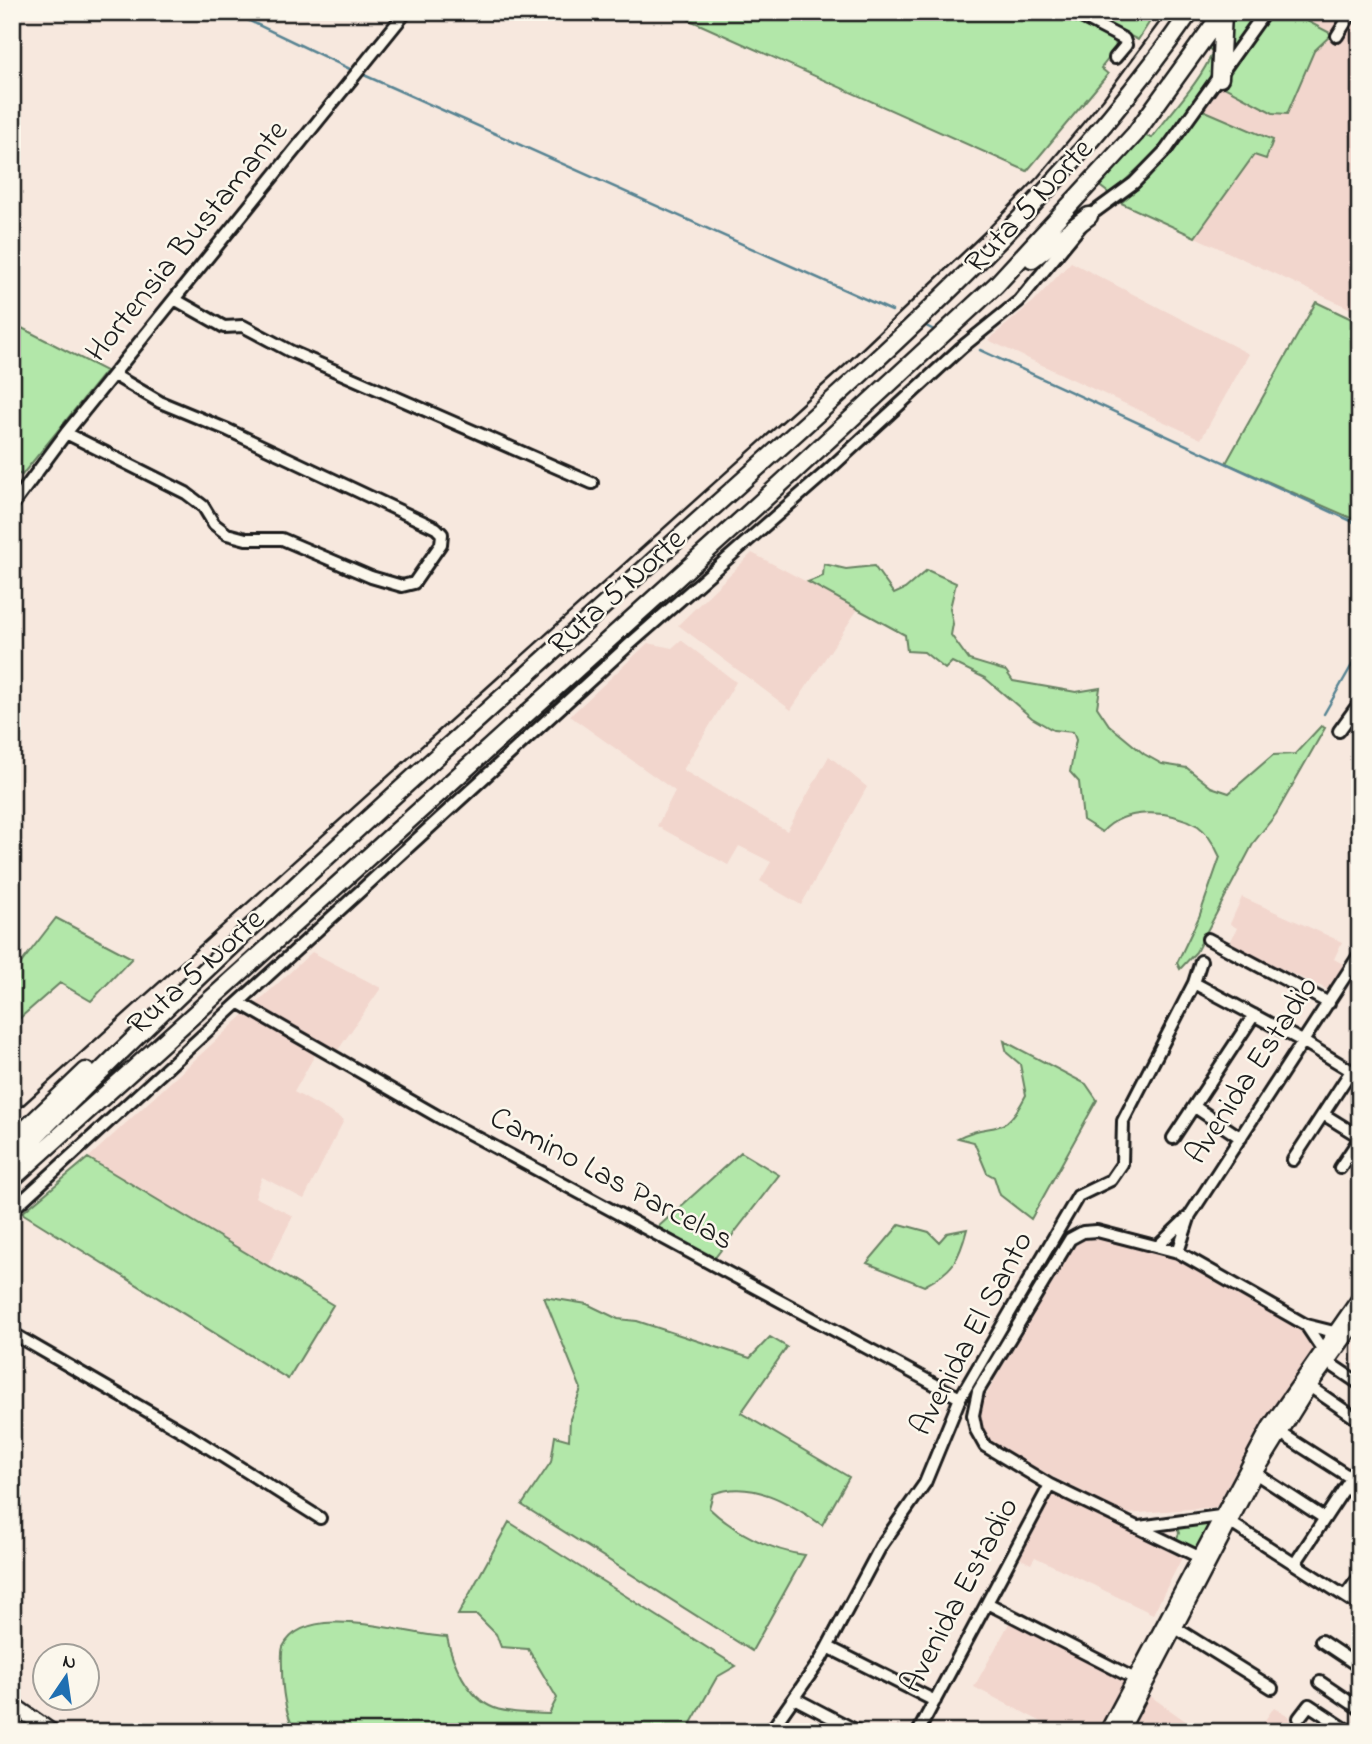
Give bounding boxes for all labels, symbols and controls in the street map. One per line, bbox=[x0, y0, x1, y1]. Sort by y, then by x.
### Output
street label: Hortensia Bustamante bbox=[75, 110, 301, 374]
street label: Ruta 5 Norte bbox=[954, 128, 1106, 286]
street label: Ruta 5 Norte bbox=[539, 518, 698, 668]
street label: Ruta 5 Norte bbox=[118, 898, 277, 1048]
street label: Avenida Estadio bbox=[1174, 968, 1332, 1174]
street label: Camino Las Parcelas bbox=[481, 1096, 741, 1264]
street label: Avenida El Santo bbox=[899, 1223, 1047, 1445]
street label: Avenida Estadio bbox=[889, 1489, 1033, 1703]
north arrow bbox=[32, 1642, 102, 1712]
text: N bbox=[60, 1648, 79, 1678]

